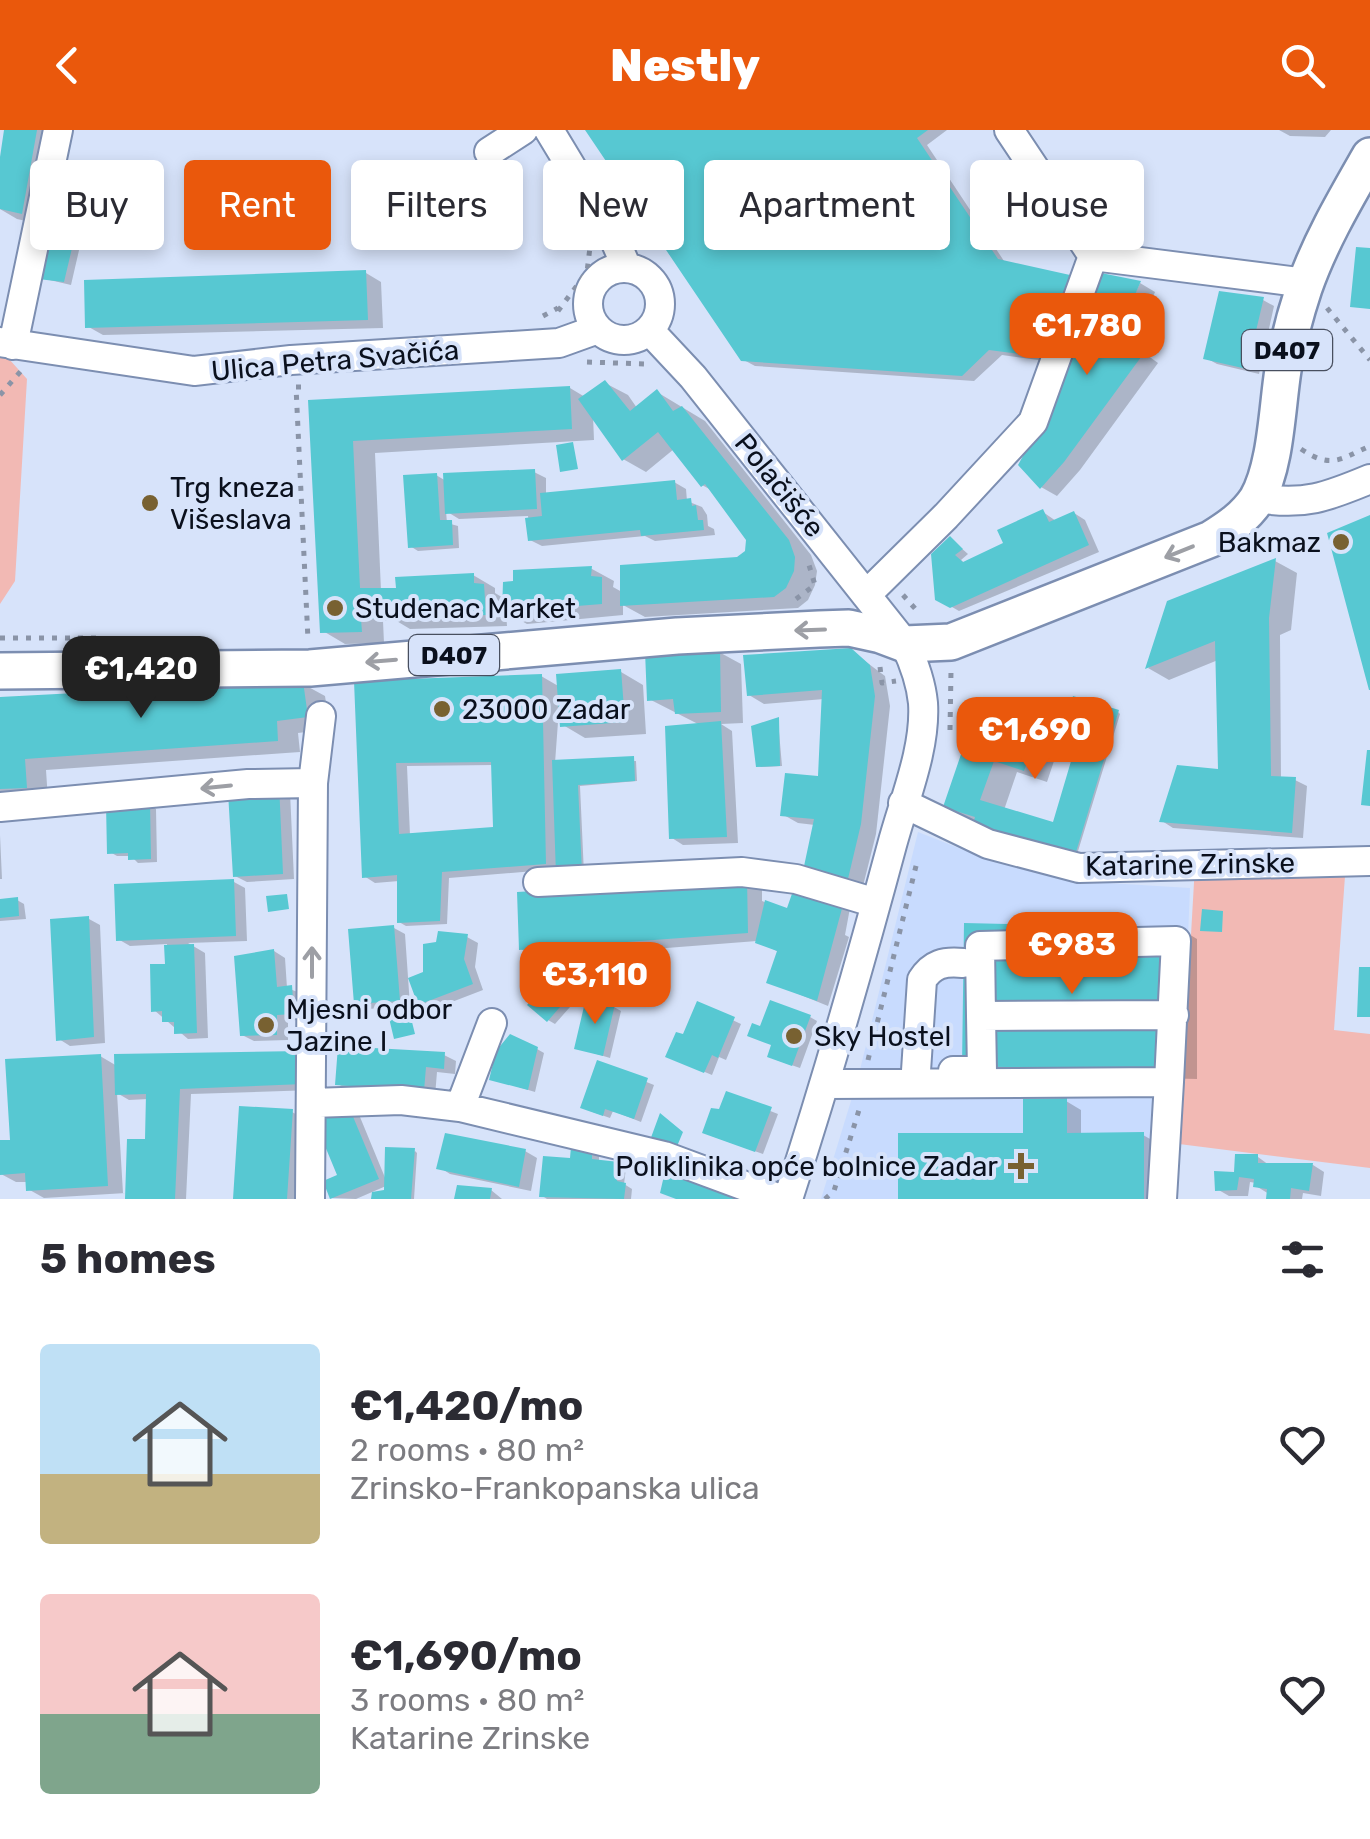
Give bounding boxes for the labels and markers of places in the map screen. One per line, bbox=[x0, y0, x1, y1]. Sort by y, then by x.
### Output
pin: €1,780 bbox=[1006, 293, 1168, 378]
place label: Trg kneza Višeslava bbox=[170, 471, 295, 536]
marker: Trg kneza Višeslava bbox=[139, 492, 161, 514]
place label: Bakmaz bbox=[1218, 526, 1321, 559]
marker: Bakmaz bbox=[1330, 531, 1352, 553]
place label: Studenac Market bbox=[355, 592, 576, 625]
marker: Studenac Market bbox=[324, 597, 346, 619]
pin: €1,420 bbox=[60, 636, 222, 721]
place label: 23000 Zadar bbox=[462, 693, 631, 726]
pin: €1,690 bbox=[954, 697, 1116, 782]
marker: 23000 Zadar bbox=[431, 698, 453, 720]
pin: €983 bbox=[1013, 912, 1131, 997]
pin: €3,110 bbox=[514, 942, 676, 1027]
place label: Mjesni odbor Jazine I bbox=[286, 993, 453, 1058]
marker: Mjesni odbor Jazine I bbox=[255, 1014, 277, 1036]
place label: Sky Hostel bbox=[814, 1020, 951, 1053]
marker: Sky Hostel bbox=[783, 1025, 805, 1047]
place label: Poliklinika opće bolnice Zadar bbox=[615, 1150, 998, 1183]
marker: Poliklinika opće bolnice Zadar bbox=[1008, 1153, 1034, 1179]

